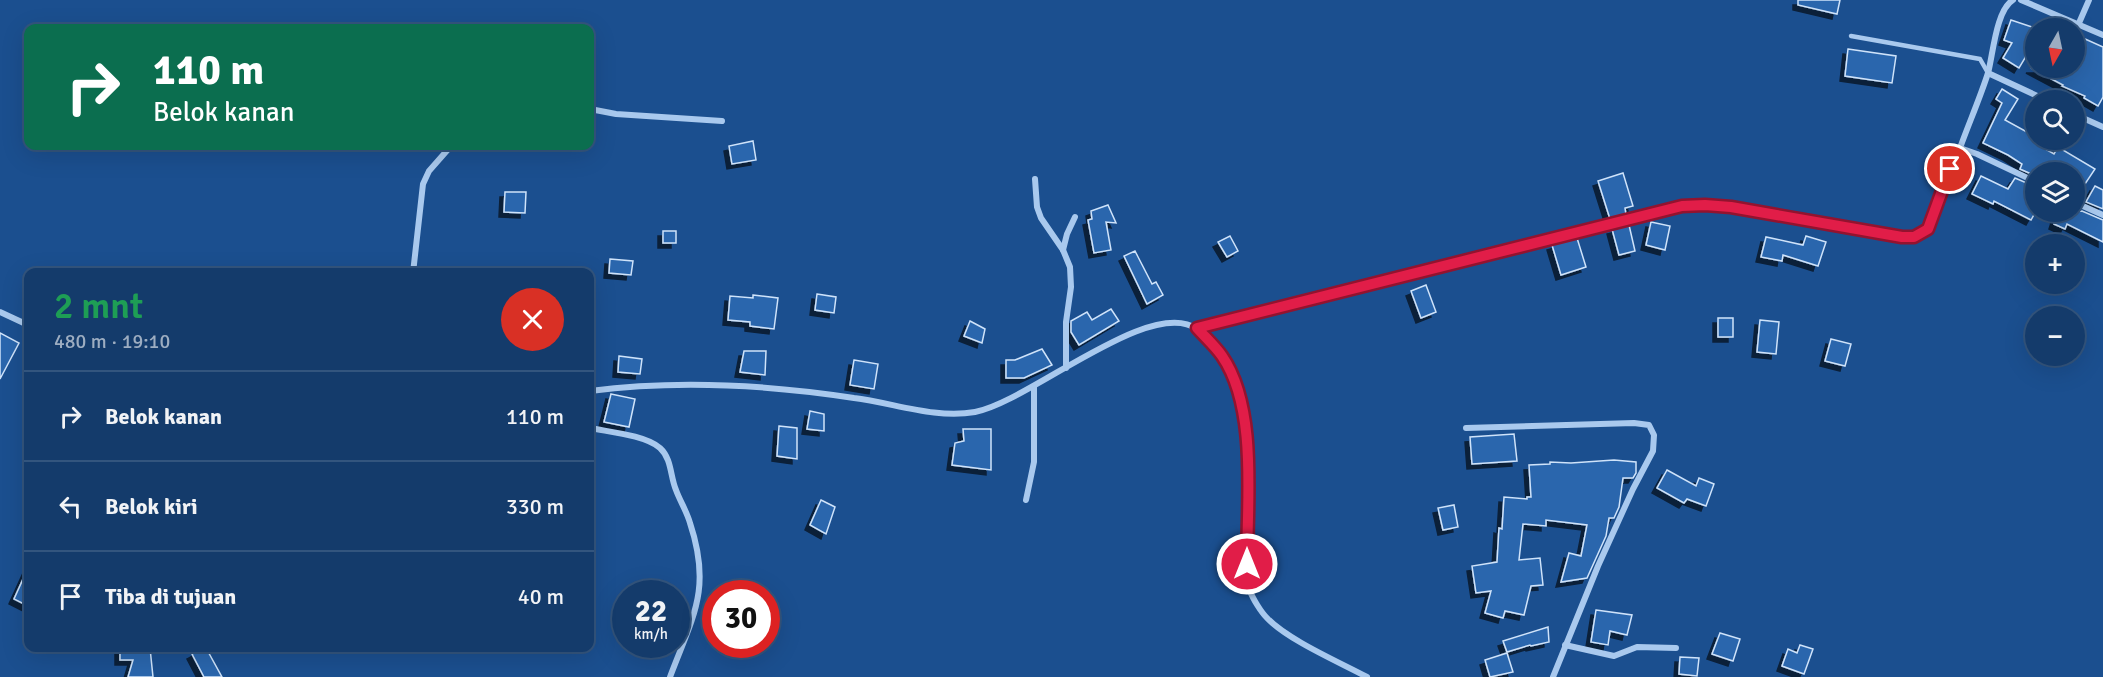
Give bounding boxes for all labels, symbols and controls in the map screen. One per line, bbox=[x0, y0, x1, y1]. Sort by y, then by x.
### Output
north arrow bbox=[2025, 18, 2085, 78]
map controls bbox=[2025, 18, 2085, 366]
text: 110 m bbox=[153, 45, 264, 96]
icon: right bbox=[54, 48, 132, 126]
button: search bbox=[2025, 90, 2085, 150]
text: Belok kanan bbox=[153, 96, 294, 129]
pin bbox=[1924, 143, 1975, 194]
icon: arrive bbox=[1933, 152, 1966, 185]
button: layers bbox=[2025, 162, 2085, 222]
button: + bbox=[2025, 234, 2085, 294]
text: 2 mnt bbox=[54, 284, 143, 329]
button: close bbox=[501, 288, 564, 351]
button: − bbox=[2025, 306, 2085, 366]
text: 480 m · 19:10 bbox=[54, 329, 170, 354]
icon: right bbox=[54, 400, 87, 433]
text: Belok kanan bbox=[105, 403, 222, 430]
text: 110 m bbox=[506, 403, 564, 430]
icon: left bbox=[54, 490, 87, 523]
text: Belok kiri bbox=[105, 493, 198, 520]
text: 330 m bbox=[506, 493, 564, 520]
position arrow bbox=[1215, 532, 1279, 596]
icon: arrive bbox=[54, 580, 87, 613]
speed limit sign: 30 bbox=[702, 580, 780, 658]
text: Tiba di tujuan bbox=[105, 583, 236, 610]
text: 40 m bbox=[518, 583, 564, 610]
text: 22 bbox=[635, 593, 667, 630]
text: km/h bbox=[634, 625, 668, 643]

